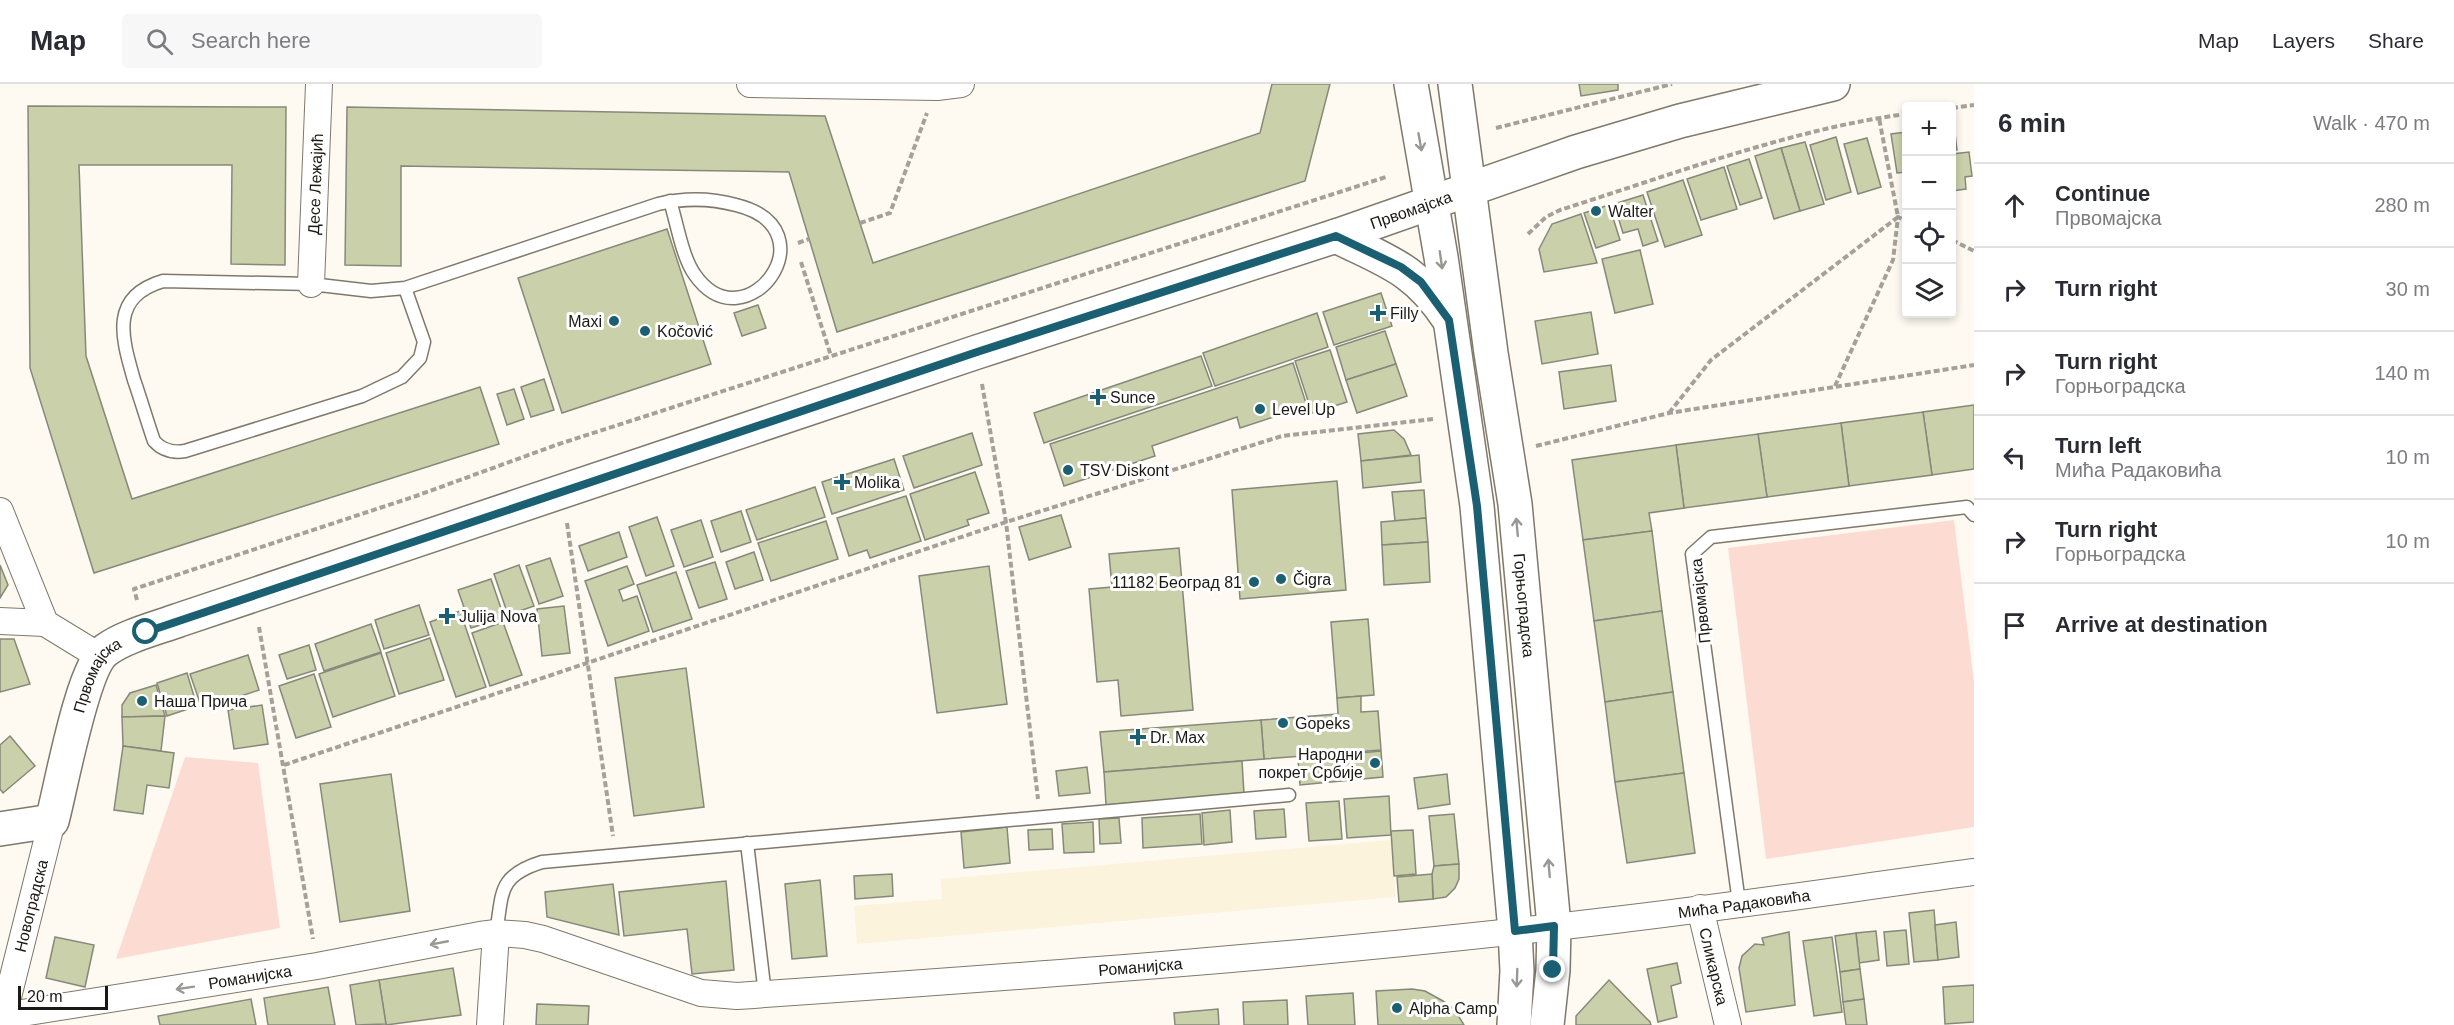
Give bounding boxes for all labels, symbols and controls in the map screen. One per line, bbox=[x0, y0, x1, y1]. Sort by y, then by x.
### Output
search box bbox=[122, 14, 542, 68]
text: Map bbox=[30, 25, 86, 56]
icon: search bbox=[143, 25, 176, 58]
text: Search here bbox=[191, 28, 311, 53]
text: Map bbox=[2198, 29, 2239, 52]
text: Layers bbox=[2272, 29, 2335, 52]
text: Share bbox=[2368, 29, 2424, 52]
map controls bbox=[1902, 102, 1956, 318]
button: + bbox=[1902, 102, 1956, 156]
text: 6 min bbox=[1998, 108, 2066, 138]
text: Walk · 470 m bbox=[2313, 112, 2430, 134]
one-way arrow bbox=[1415, 131, 1426, 151]
street label: Десе Лежајић bbox=[305, 133, 326, 235]
button: − bbox=[1902, 156, 1956, 210]
text: Continue bbox=[2055, 181, 2150, 206]
street label: Првомајска bbox=[1368, 188, 1454, 232]
icon: ahead bbox=[1998, 189, 2031, 222]
text: 280 m bbox=[2374, 194, 2430, 216]
place label: Walter bbox=[1608, 203, 1654, 220]
marker: Walter bbox=[1589, 204, 1603, 218]
text: Првомајска bbox=[2055, 207, 2162, 229]
button: locate bbox=[1902, 210, 1956, 264]
one-way arrow bbox=[1436, 250, 1447, 270]
button: layers bbox=[1902, 264, 1956, 318]
icon: right bbox=[1998, 273, 2031, 306]
text: Turn right bbox=[2055, 276, 2157, 301]
text: 30 m bbox=[2386, 278, 2430, 300]
place label: Filly bbox=[1390, 305, 1418, 322]
marker: Filly bbox=[1371, 306, 1385, 320]
place label: Maxi bbox=[568, 313, 602, 330]
marker: Maxi bbox=[607, 314, 621, 328]
place label: Kočović bbox=[657, 323, 713, 340]
marker: Kočović bbox=[638, 324, 652, 338]
text: Turn right bbox=[2055, 349, 2157, 374]
icon: right bbox=[1998, 357, 2031, 390]
text: 140 m bbox=[2374, 362, 2430, 384]
text: Горњоградска bbox=[2055, 375, 2186, 397]
place label: Sunce bbox=[1110, 389, 1155, 406]
marker: Sunce bbox=[1091, 390, 1105, 404]
place label: Level Up bbox=[1272, 401, 1335, 418]
marker: Level Up bbox=[1253, 402, 1267, 416]
text: Turn left bbox=[2055, 433, 2141, 458]
icon: left bbox=[1998, 441, 2031, 474]
text: 10 m bbox=[2386, 446, 2430, 468]
text: Мића Радаковића bbox=[2055, 459, 2221, 481]
place label: TSV Diskont bbox=[1080, 462, 1169, 479]
marker: TSV Diskont bbox=[1061, 463, 1075, 477]
place label: Molika bbox=[854, 474, 900, 491]
marker: Molika bbox=[835, 475, 849, 489]
text: Turn right bbox=[2055, 517, 2157, 542]
one-way arrow bbox=[1511, 518, 1522, 538]
icon: right bbox=[1998, 525, 2031, 558]
text: 10 m bbox=[2386, 530, 2430, 552]
text: Горњоградска bbox=[2055, 543, 2186, 565]
street label: Горњоградска bbox=[1511, 552, 1537, 658]
street label: Првомајска bbox=[1688, 558, 1713, 644]
place label: Čigra bbox=[1293, 570, 1331, 588]
marker: Čigra bbox=[1274, 572, 1288, 586]
place label: 11182 Београд 81 bbox=[1112, 574, 1242, 591]
marker: 11182 Београд 81 bbox=[1247, 575, 1261, 589]
place label: Julija Nova bbox=[459, 608, 537, 625]
marker: Julija Nova bbox=[440, 609, 454, 623]
icon: arrive bbox=[1998, 609, 2031, 642]
text: Arrive at destination bbox=[2055, 612, 2268, 637]
route start bbox=[132, 618, 158, 644]
street label: Првомајска bbox=[70, 635, 124, 715]
place label: Наша Прича bbox=[154, 693, 247, 710]
marker: Наша Прича bbox=[135, 694, 149, 708]
place label: Gopeks bbox=[1295, 715, 1350, 732]
marker: Gopeks bbox=[1276, 716, 1290, 730]
place label: Dr. Max bbox=[1150, 729, 1205, 746]
marker: Dr. Max bbox=[1131, 730, 1145, 744]
place label: Народни покрет Србије bbox=[1258, 746, 1363, 781]
marker: Народни покрет Србије bbox=[1368, 756, 1382, 770]
street label: Новоградска bbox=[12, 858, 51, 954]
one-way arrow bbox=[1543, 858, 1554, 878]
street label: Мића Радаковића bbox=[1677, 887, 1811, 921]
street label: Сликарска bbox=[1696, 926, 1731, 1007]
one-way arrow bbox=[429, 938, 449, 949]
street label: Романијска bbox=[1098, 955, 1183, 979]
route end bbox=[1539, 956, 1565, 982]
street label: Романијска bbox=[207, 962, 293, 992]
one-way arrow bbox=[1511, 968, 1522, 988]
scale bar bbox=[18, 983, 108, 1010]
one-way arrow bbox=[175, 983, 195, 994]
text: 20 m bbox=[27, 988, 63, 1005]
place label: Alpha Camp bbox=[1409, 1000, 1497, 1017]
marker: Alpha Camp bbox=[1390, 1001, 1404, 1015]

